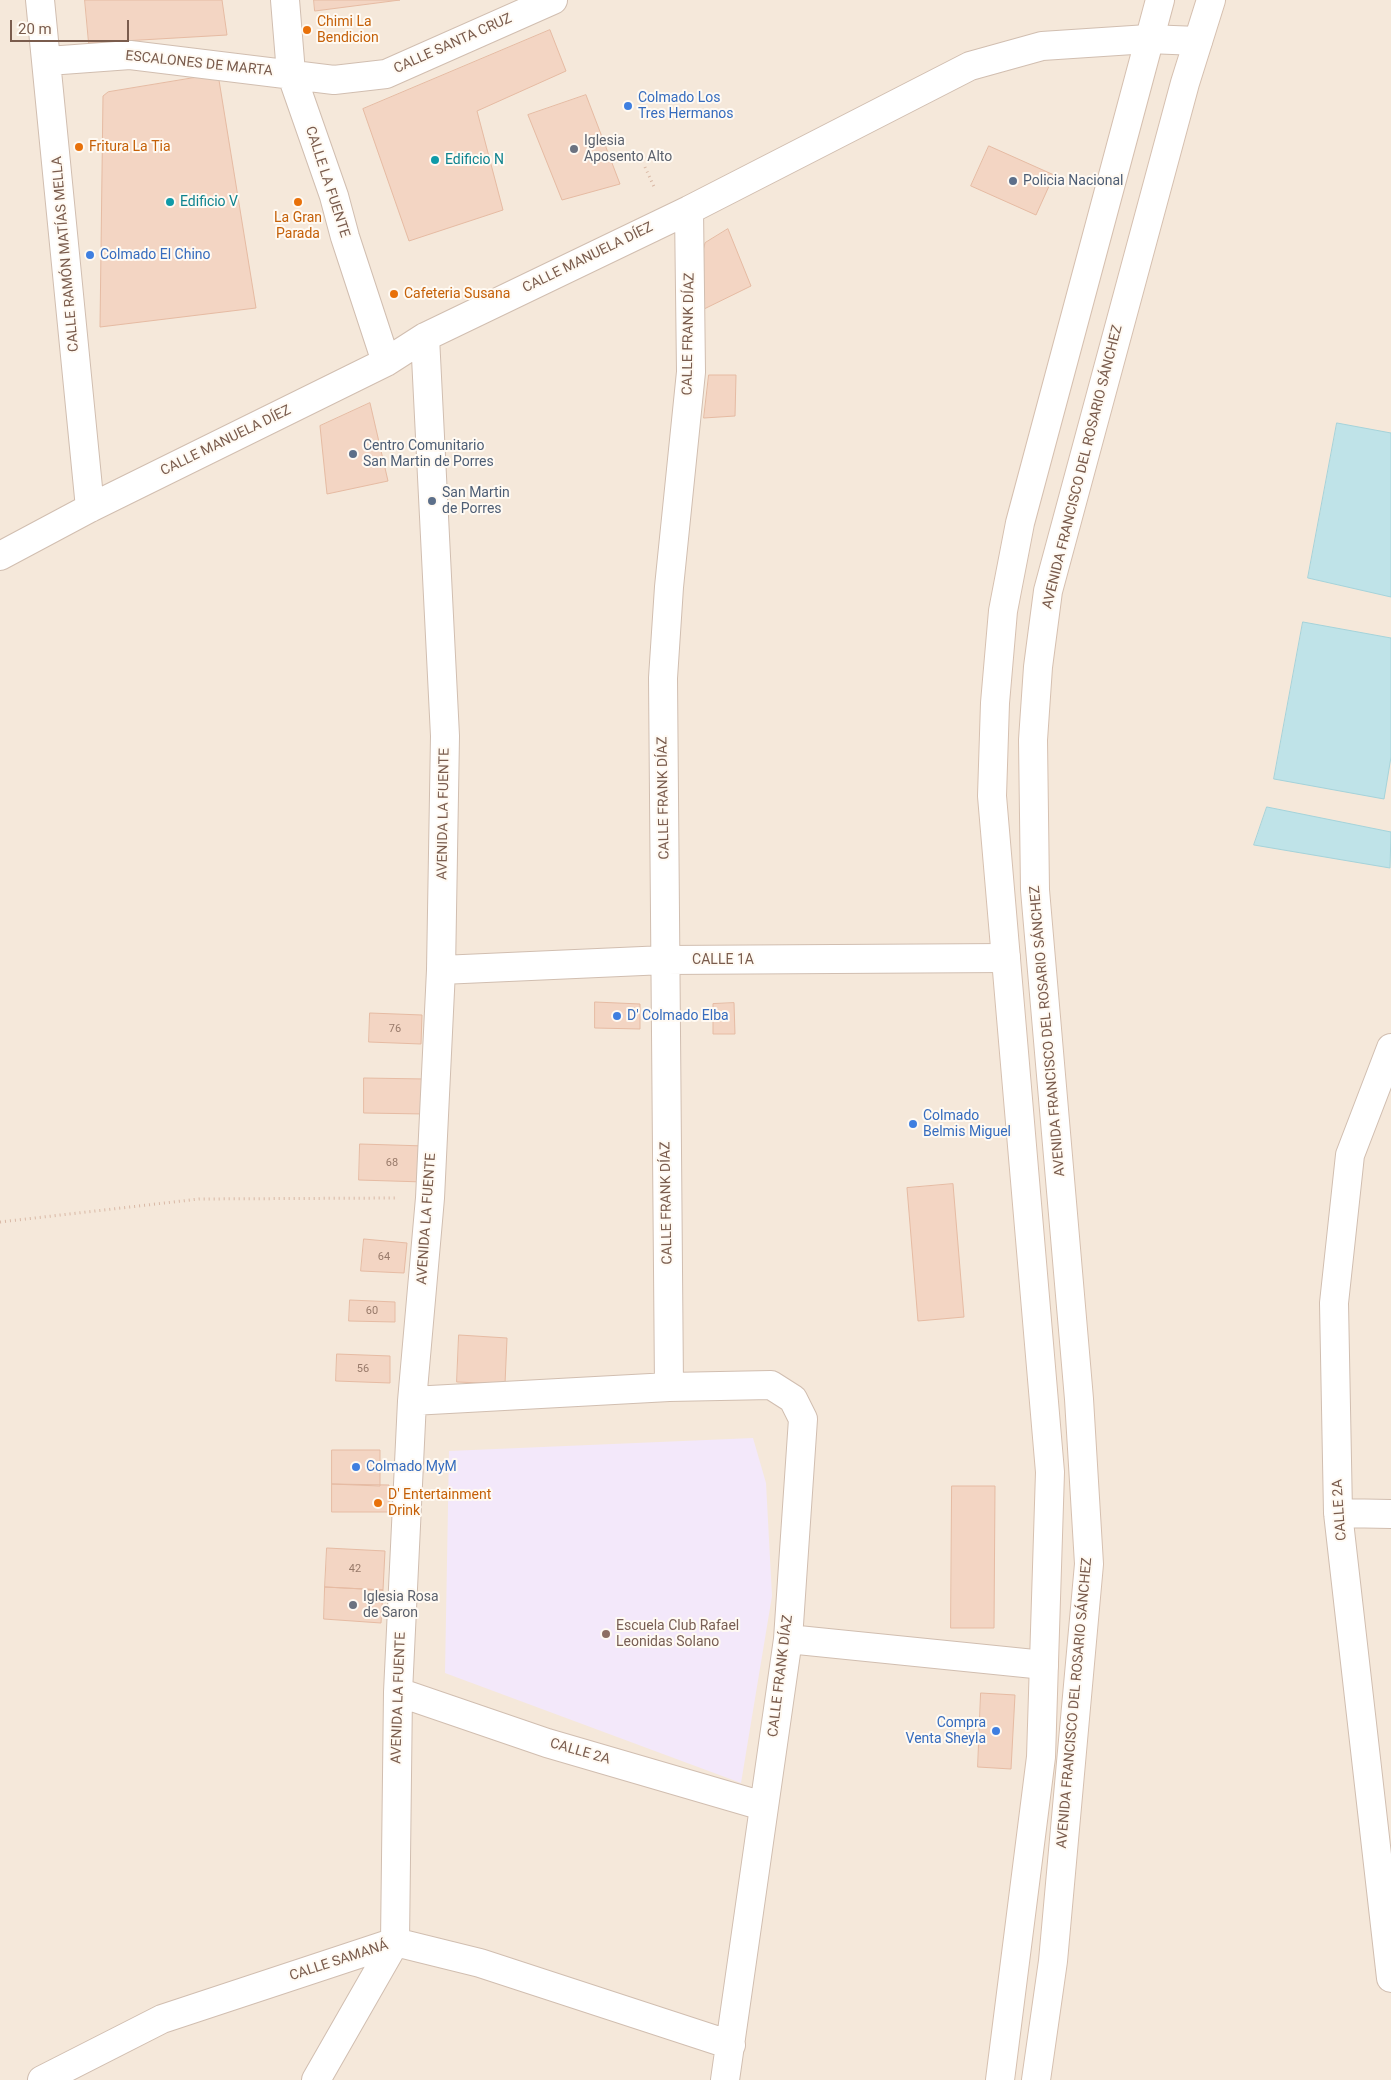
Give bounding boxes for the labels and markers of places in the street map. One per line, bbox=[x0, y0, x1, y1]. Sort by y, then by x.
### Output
place label: Chimi La Bendicion bbox=[317, 14, 379, 46]
marker: Chimi La Bendicion bbox=[301, 24, 313, 36]
place label: Colmado Los Tres Hermanos bbox=[638, 90, 734, 122]
marker: Colmado Los Tres Hermanos bbox=[622, 100, 634, 112]
place label: Iglesia Aposento Alto bbox=[584, 133, 672, 166]
place label: Fritura La Tia bbox=[89, 139, 171, 155]
marker: Fritura La Tia bbox=[73, 141, 85, 153]
marker: Iglesia Aposento Alto bbox=[568, 143, 580, 155]
place label: Edificio N bbox=[445, 152, 504, 168]
marker: Edificio N bbox=[429, 154, 441, 166]
place label: Policia Nacional bbox=[1023, 173, 1123, 189]
marker: Policia Nacional bbox=[1007, 175, 1019, 187]
place label: Edificio V bbox=[180, 194, 238, 210]
marker: Edificio V bbox=[164, 196, 176, 208]
marker: La Gran Parada bbox=[292, 196, 304, 208]
place label: La Gran Parada bbox=[274, 210, 322, 242]
place label: Colmado El Chino bbox=[100, 247, 211, 263]
marker: Colmado El Chino bbox=[84, 249, 96, 261]
place label: Cafeteria Susana bbox=[404, 286, 510, 302]
marker: Cafeteria Susana bbox=[388, 288, 400, 300]
place label: Centro Comunitario San Martin de Porres bbox=[363, 438, 494, 471]
marker: Centro Comunitario San Martin de Porres bbox=[347, 448, 359, 460]
place label: San Martin de Porres bbox=[442, 485, 510, 518]
marker: San Martin de Porres bbox=[426, 495, 438, 507]
place label: D' Colmado Elba bbox=[627, 1008, 729, 1024]
marker: D' Colmado Elba bbox=[611, 1010, 623, 1022]
place label: Colmado Belmis Miguel bbox=[923, 1108, 1011, 1140]
marker: Colmado Belmis Miguel bbox=[907, 1118, 919, 1130]
place label: Colmado MyM bbox=[366, 1459, 457, 1475]
marker: Colmado MyM bbox=[350, 1461, 362, 1473]
place label: D' Entertainment Drink bbox=[388, 1487, 491, 1520]
marker: D' Entertainment Drink bbox=[372, 1497, 384, 1509]
place label: Iglesia Rosa de Saron bbox=[363, 1589, 439, 1621]
marker: Iglesia Rosa de Saron bbox=[347, 1599, 359, 1611]
place label: Escuela Club Rafael Leonidas Solano bbox=[616, 1618, 739, 1650]
marker: Escuela Club Rafael Leonidas Solano bbox=[600, 1628, 612, 1640]
place label: Compra Venta Sheyla bbox=[906, 1715, 986, 1748]
marker: Compra Venta Sheyla bbox=[990, 1725, 1002, 1737]

